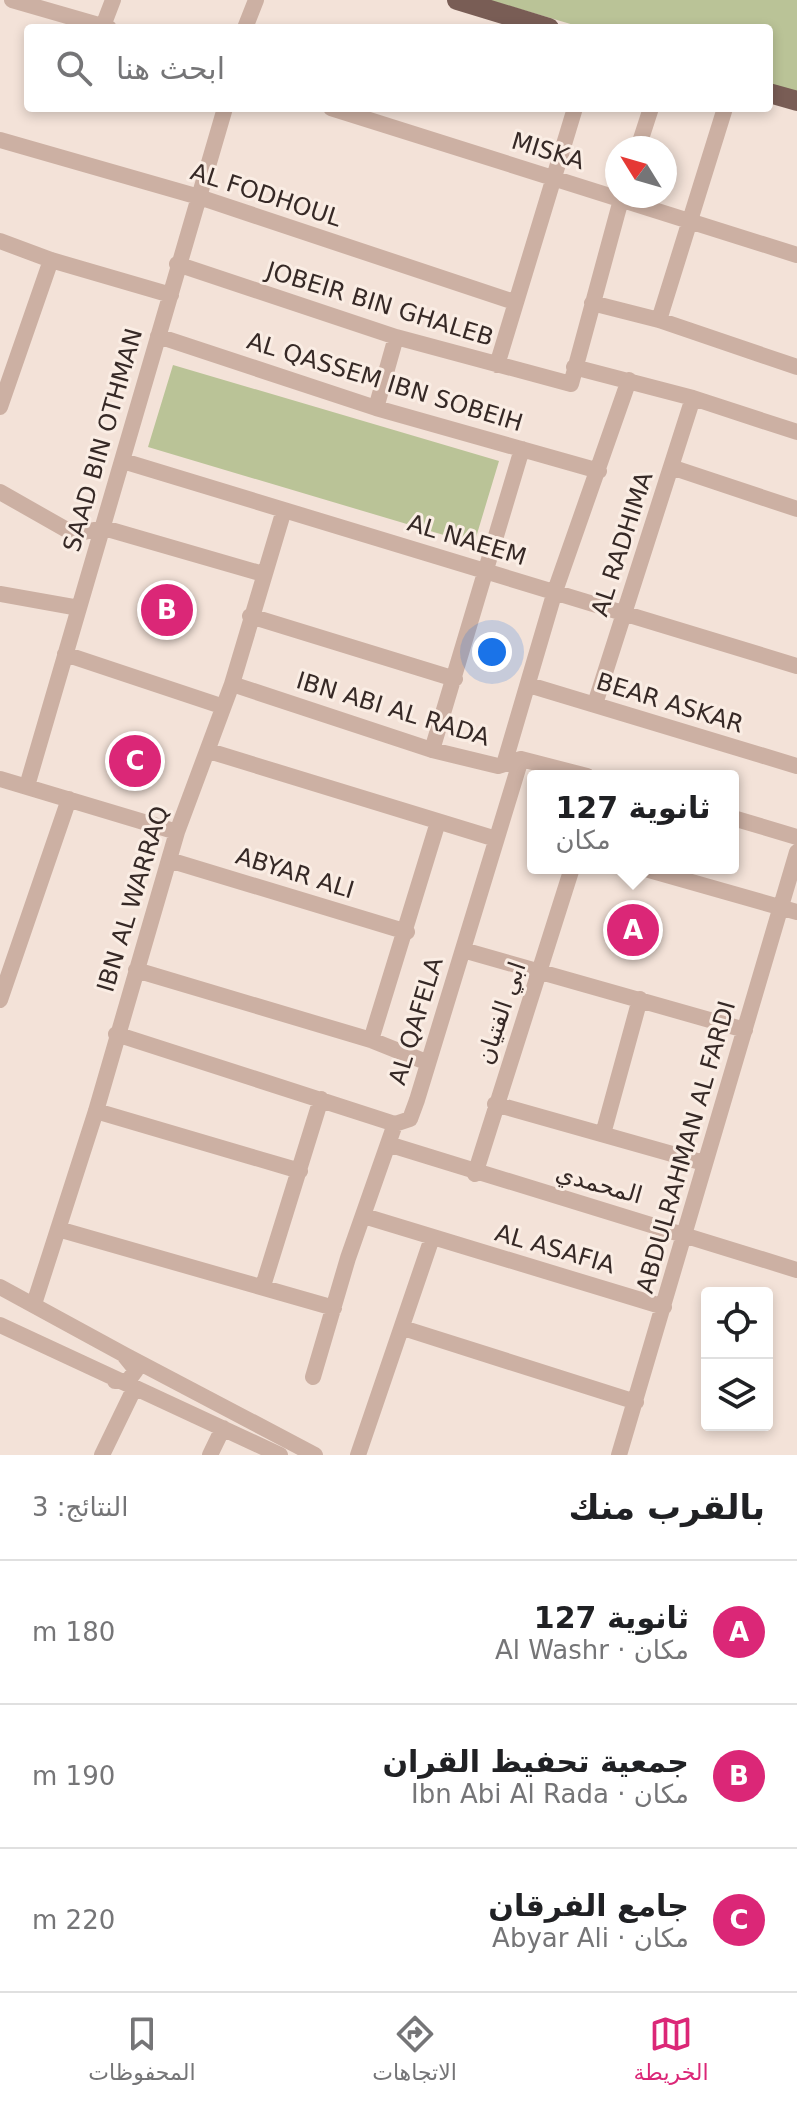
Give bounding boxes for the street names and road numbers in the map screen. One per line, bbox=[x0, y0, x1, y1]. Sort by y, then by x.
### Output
street label: MISKA bbox=[508, 127, 588, 175]
street label: AL FODHOUL bbox=[187, 158, 345, 233]
street label: JOBEIR BIN GHALEB bbox=[261, 256, 497, 352]
street label: SAAD BIN OTHMAN bbox=[58, 325, 148, 555]
street label: AL QASSEM IBN SOBEIH bbox=[244, 327, 526, 437]
street label: AL RADHIMA bbox=[585, 468, 659, 620]
street label: AL NAEEM bbox=[404, 509, 530, 571]
street label: IBN ABI AL RADA bbox=[293, 666, 494, 752]
street label: BEAR ASKAR bbox=[593, 667, 747, 739]
street label: IBN AL WARRAQ bbox=[91, 803, 175, 995]
street label: ABYAR ALI bbox=[233, 842, 357, 904]
street label: AL QAFELA bbox=[383, 953, 449, 1088]
street label: ابي الفتيان bbox=[470, 958, 532, 1068]
street label: ABDULRAHMAN AL FARDI bbox=[631, 998, 741, 1296]
street label: المحمدي bbox=[553, 1158, 645, 1210]
street label: AL ASAFIA bbox=[492, 1219, 619, 1280]

